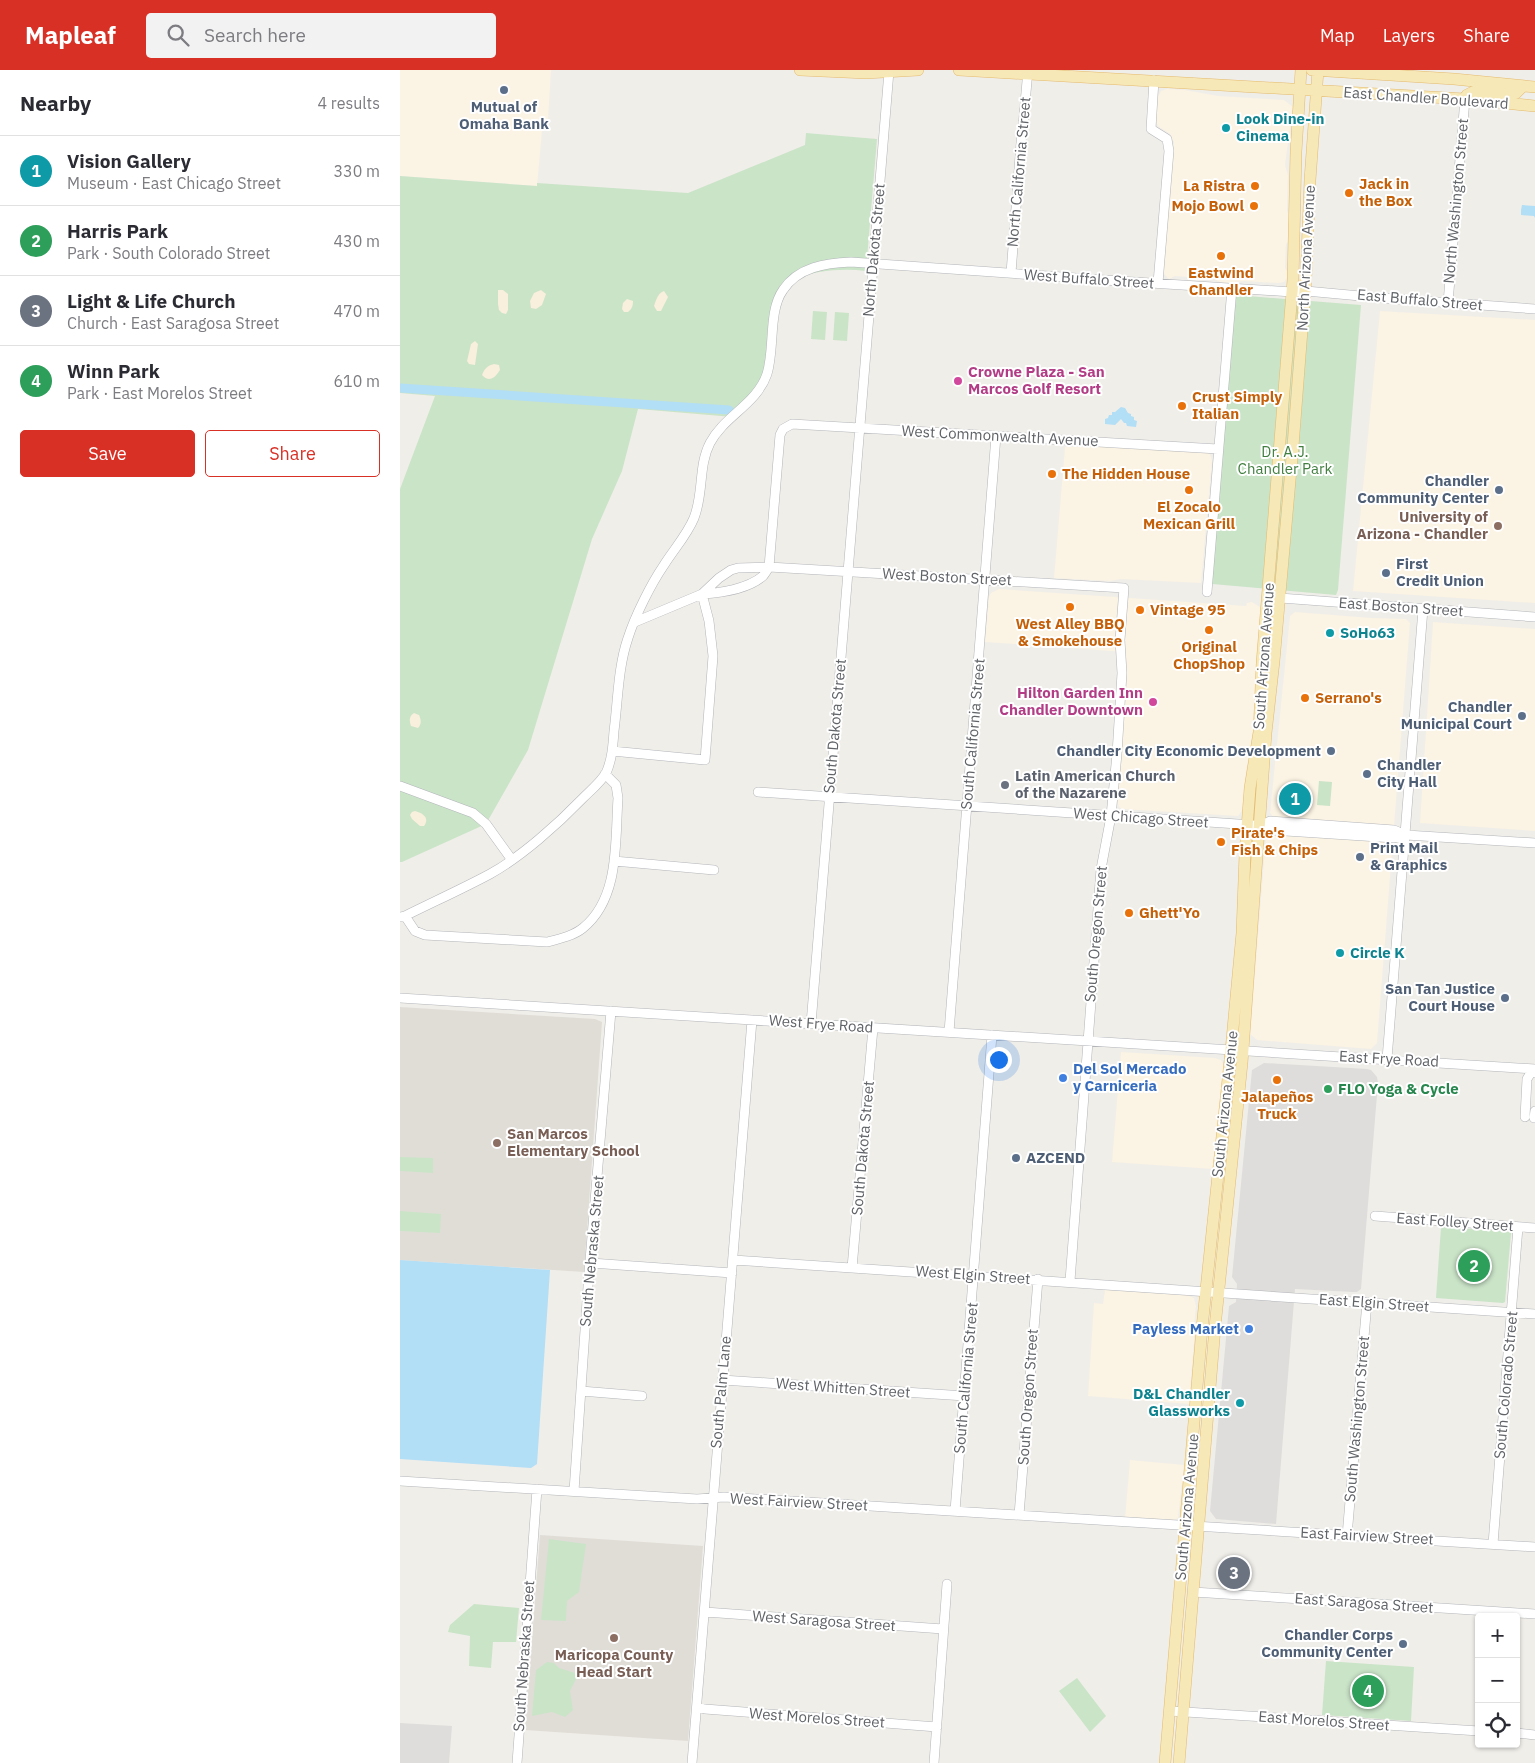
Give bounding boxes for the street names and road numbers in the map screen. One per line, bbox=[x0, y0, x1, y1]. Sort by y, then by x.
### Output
street label: East Chandler Boulevard bbox=[1343, 82, 1509, 113]
street label: North California Street bbox=[1002, 96, 1035, 248]
street label: North Washington Street bbox=[1439, 117, 1472, 284]
street label: North Dakota Street bbox=[858, 182, 889, 318]
street label: North Arizona Avenue bbox=[1292, 185, 1319, 331]
street label: West Buffalo Street bbox=[1023, 264, 1155, 293]
street label: East Buffalo Street bbox=[1356, 285, 1484, 314]
street label: West Commonwealth Avenue bbox=[901, 421, 1099, 450]
street label: West Boston Street bbox=[882, 564, 1012, 589]
street label: South Arizona Avenue bbox=[1249, 582, 1278, 730]
street label: East Boston Street bbox=[1338, 593, 1464, 620]
street label: South Dakota Street bbox=[819, 658, 850, 794]
street label: South California Street bbox=[956, 658, 989, 810]
street label: West Chicago Street bbox=[1073, 803, 1209, 832]
street label: South Oregon Street bbox=[1080, 865, 1111, 1003]
street label: West Frye Road bbox=[768, 1010, 874, 1037]
street label: South Arizona Avenue bbox=[1207, 1030, 1242, 1178]
street label: East Frye Road bbox=[1339, 1046, 1440, 1071]
street label: South Dakota Street bbox=[847, 1080, 878, 1216]
street label: South Nebraska Street bbox=[575, 1175, 608, 1327]
street label: East Folley Street bbox=[1396, 1208, 1514, 1235]
street label: West Elgin Street bbox=[915, 1261, 1031, 1288]
street label: East Elgin Street bbox=[1318, 1289, 1430, 1316]
street label: South California Street bbox=[949, 1302, 982, 1454]
street label: South Colorado Street bbox=[1490, 1310, 1521, 1460]
street label: South Oregon Street bbox=[1013, 1328, 1042, 1466]
street label: South Palm Lane bbox=[706, 1335, 735, 1449]
street label: South Washington Street bbox=[1340, 1335, 1373, 1503]
street label: West Whitten Street bbox=[775, 1373, 911, 1402]
street label: South Arizona Avenue bbox=[1171, 1433, 1202, 1581]
street label: West Fairview Street bbox=[730, 1488, 868, 1515]
street label: East Fairview Street bbox=[1300, 1523, 1434, 1548]
street label: South Nebraska Street bbox=[509, 1580, 538, 1732]
street label: East Saragosa Street bbox=[1294, 1588, 1434, 1617]
street label: West Saragosa Street bbox=[752, 1606, 896, 1635]
street label: West Morelos Street bbox=[748, 1703, 886, 1732]
street label: East Morelos Street bbox=[1258, 1706, 1390, 1735]

